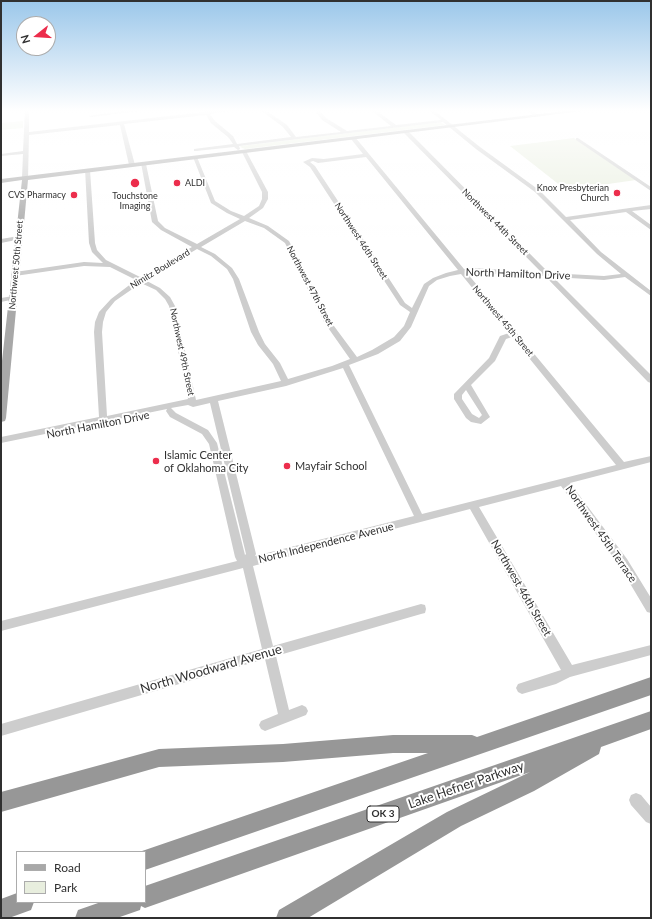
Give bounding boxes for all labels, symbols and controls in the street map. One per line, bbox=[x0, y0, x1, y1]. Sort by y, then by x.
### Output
north arrow bbox=[16, 16, 56, 56]
text: N bbox=[18, 33, 32, 45]
marker: Touchstone Imaging bbox=[129, 177, 141, 189]
marker: ALDI bbox=[172, 178, 182, 188]
place label: ALDI bbox=[185, 178, 205, 188]
place label: Knox Presbyterian Church bbox=[537, 183, 609, 204]
street label: Northwest 44th Street bbox=[460, 187, 530, 257]
marker: Knox Presbyterian Church bbox=[612, 188, 622, 198]
place label: CVS Pharmacy bbox=[8, 190, 66, 200]
marker: CVS Pharmacy bbox=[69, 190, 79, 200]
place label: Touchstone Imaging bbox=[112, 191, 158, 212]
street label: Northwest 46th Street bbox=[332, 201, 390, 281]
street label: Northwest 50th Street bbox=[7, 220, 25, 310]
street label: Northwest 47th Street bbox=[284, 244, 336, 328]
street label: Nimitz Boulevard bbox=[128, 247, 192, 291]
street label: North Hamilton Drive bbox=[465, 266, 571, 282]
street label: Northwest 45th Street bbox=[470, 283, 536, 359]
street label: Northwest 49th Street bbox=[167, 307, 197, 397]
street label: North Hamilton Drive bbox=[45, 409, 151, 441]
place label: Islamic Center of Oklahoma City bbox=[164, 448, 248, 474]
marker: Islamic Center of Oklahoma City bbox=[151, 456, 161, 466]
place label: Mayfair School bbox=[295, 459, 367, 473]
marker: Mayfair School bbox=[282, 461, 292, 471]
street label: Northwest 45th Terrace bbox=[563, 483, 639, 585]
street label: North Independence Avenue bbox=[257, 520, 395, 566]
street label: Northwest 46th Street bbox=[488, 537, 554, 639]
street label: North Woodward Avenue bbox=[138, 641, 284, 697]
street label: Lake Hefner Parkway bbox=[406, 758, 526, 812]
road number: OK 3 bbox=[367, 806, 399, 822]
legend bbox=[16, 851, 146, 903]
text: Road bbox=[54, 860, 81, 875]
text: Park bbox=[54, 880, 77, 895]

